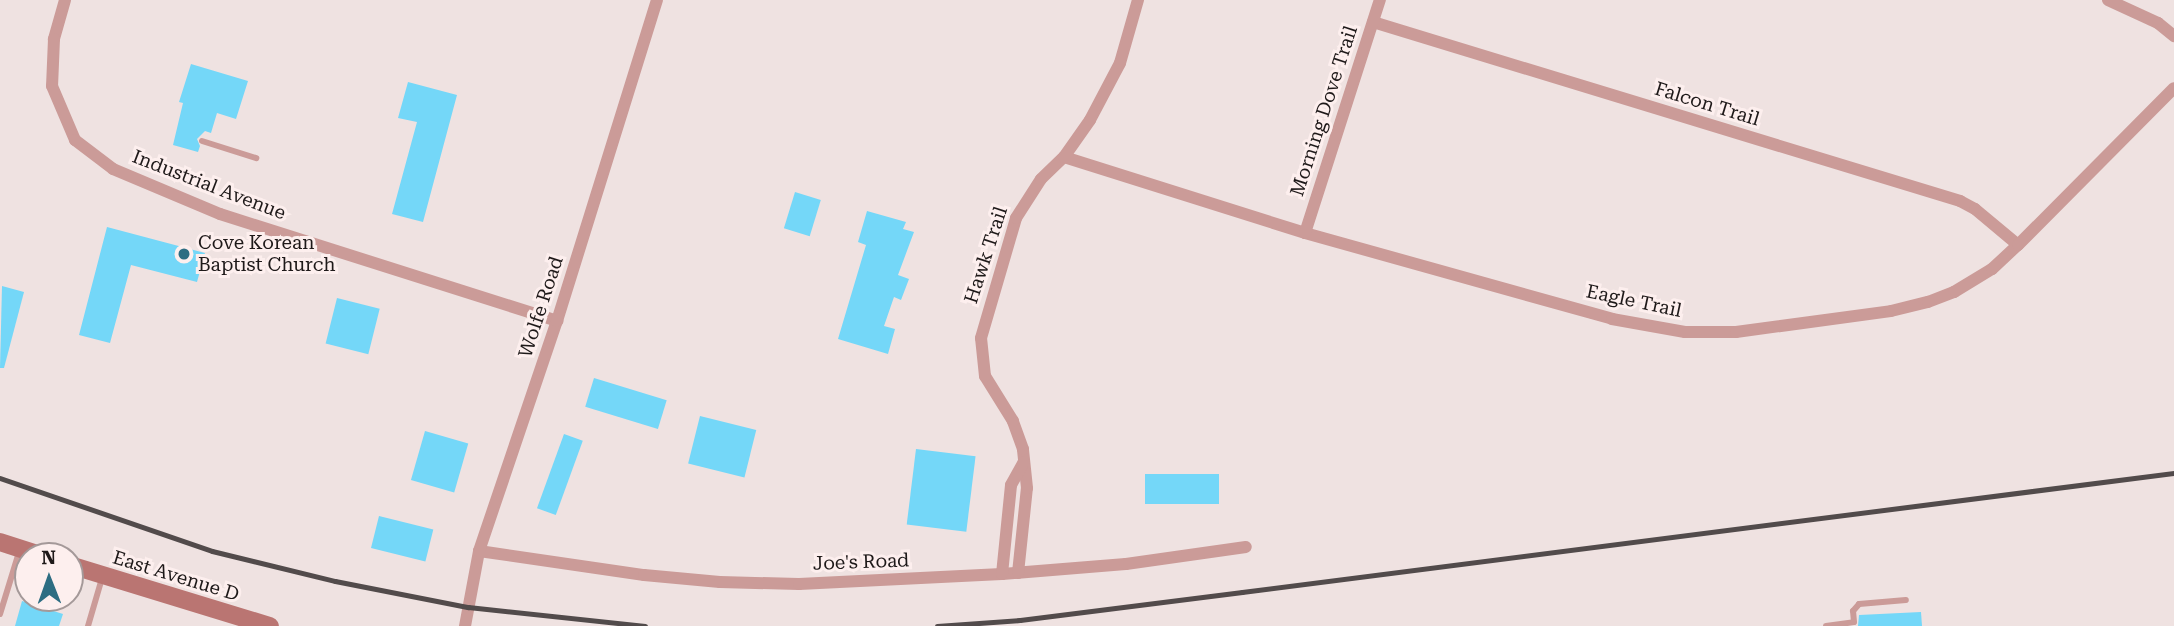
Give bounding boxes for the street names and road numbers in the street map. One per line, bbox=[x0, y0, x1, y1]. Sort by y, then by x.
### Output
street label: Morning Dove Trail bbox=[1286, 23, 1362, 199]
street label: Falcon Trail bbox=[1652, 77, 1762, 131]
street label: Industrial Avenue bbox=[129, 145, 289, 225]
street label: Hawk Trail bbox=[960, 204, 1012, 306]
street label: Wolfe Road bbox=[514, 253, 568, 361]
street label: Eagle Trail bbox=[1584, 280, 1684, 322]
street label: East Avenue D bbox=[110, 546, 242, 606]
street label: Joe's Road bbox=[812, 549, 910, 575]

